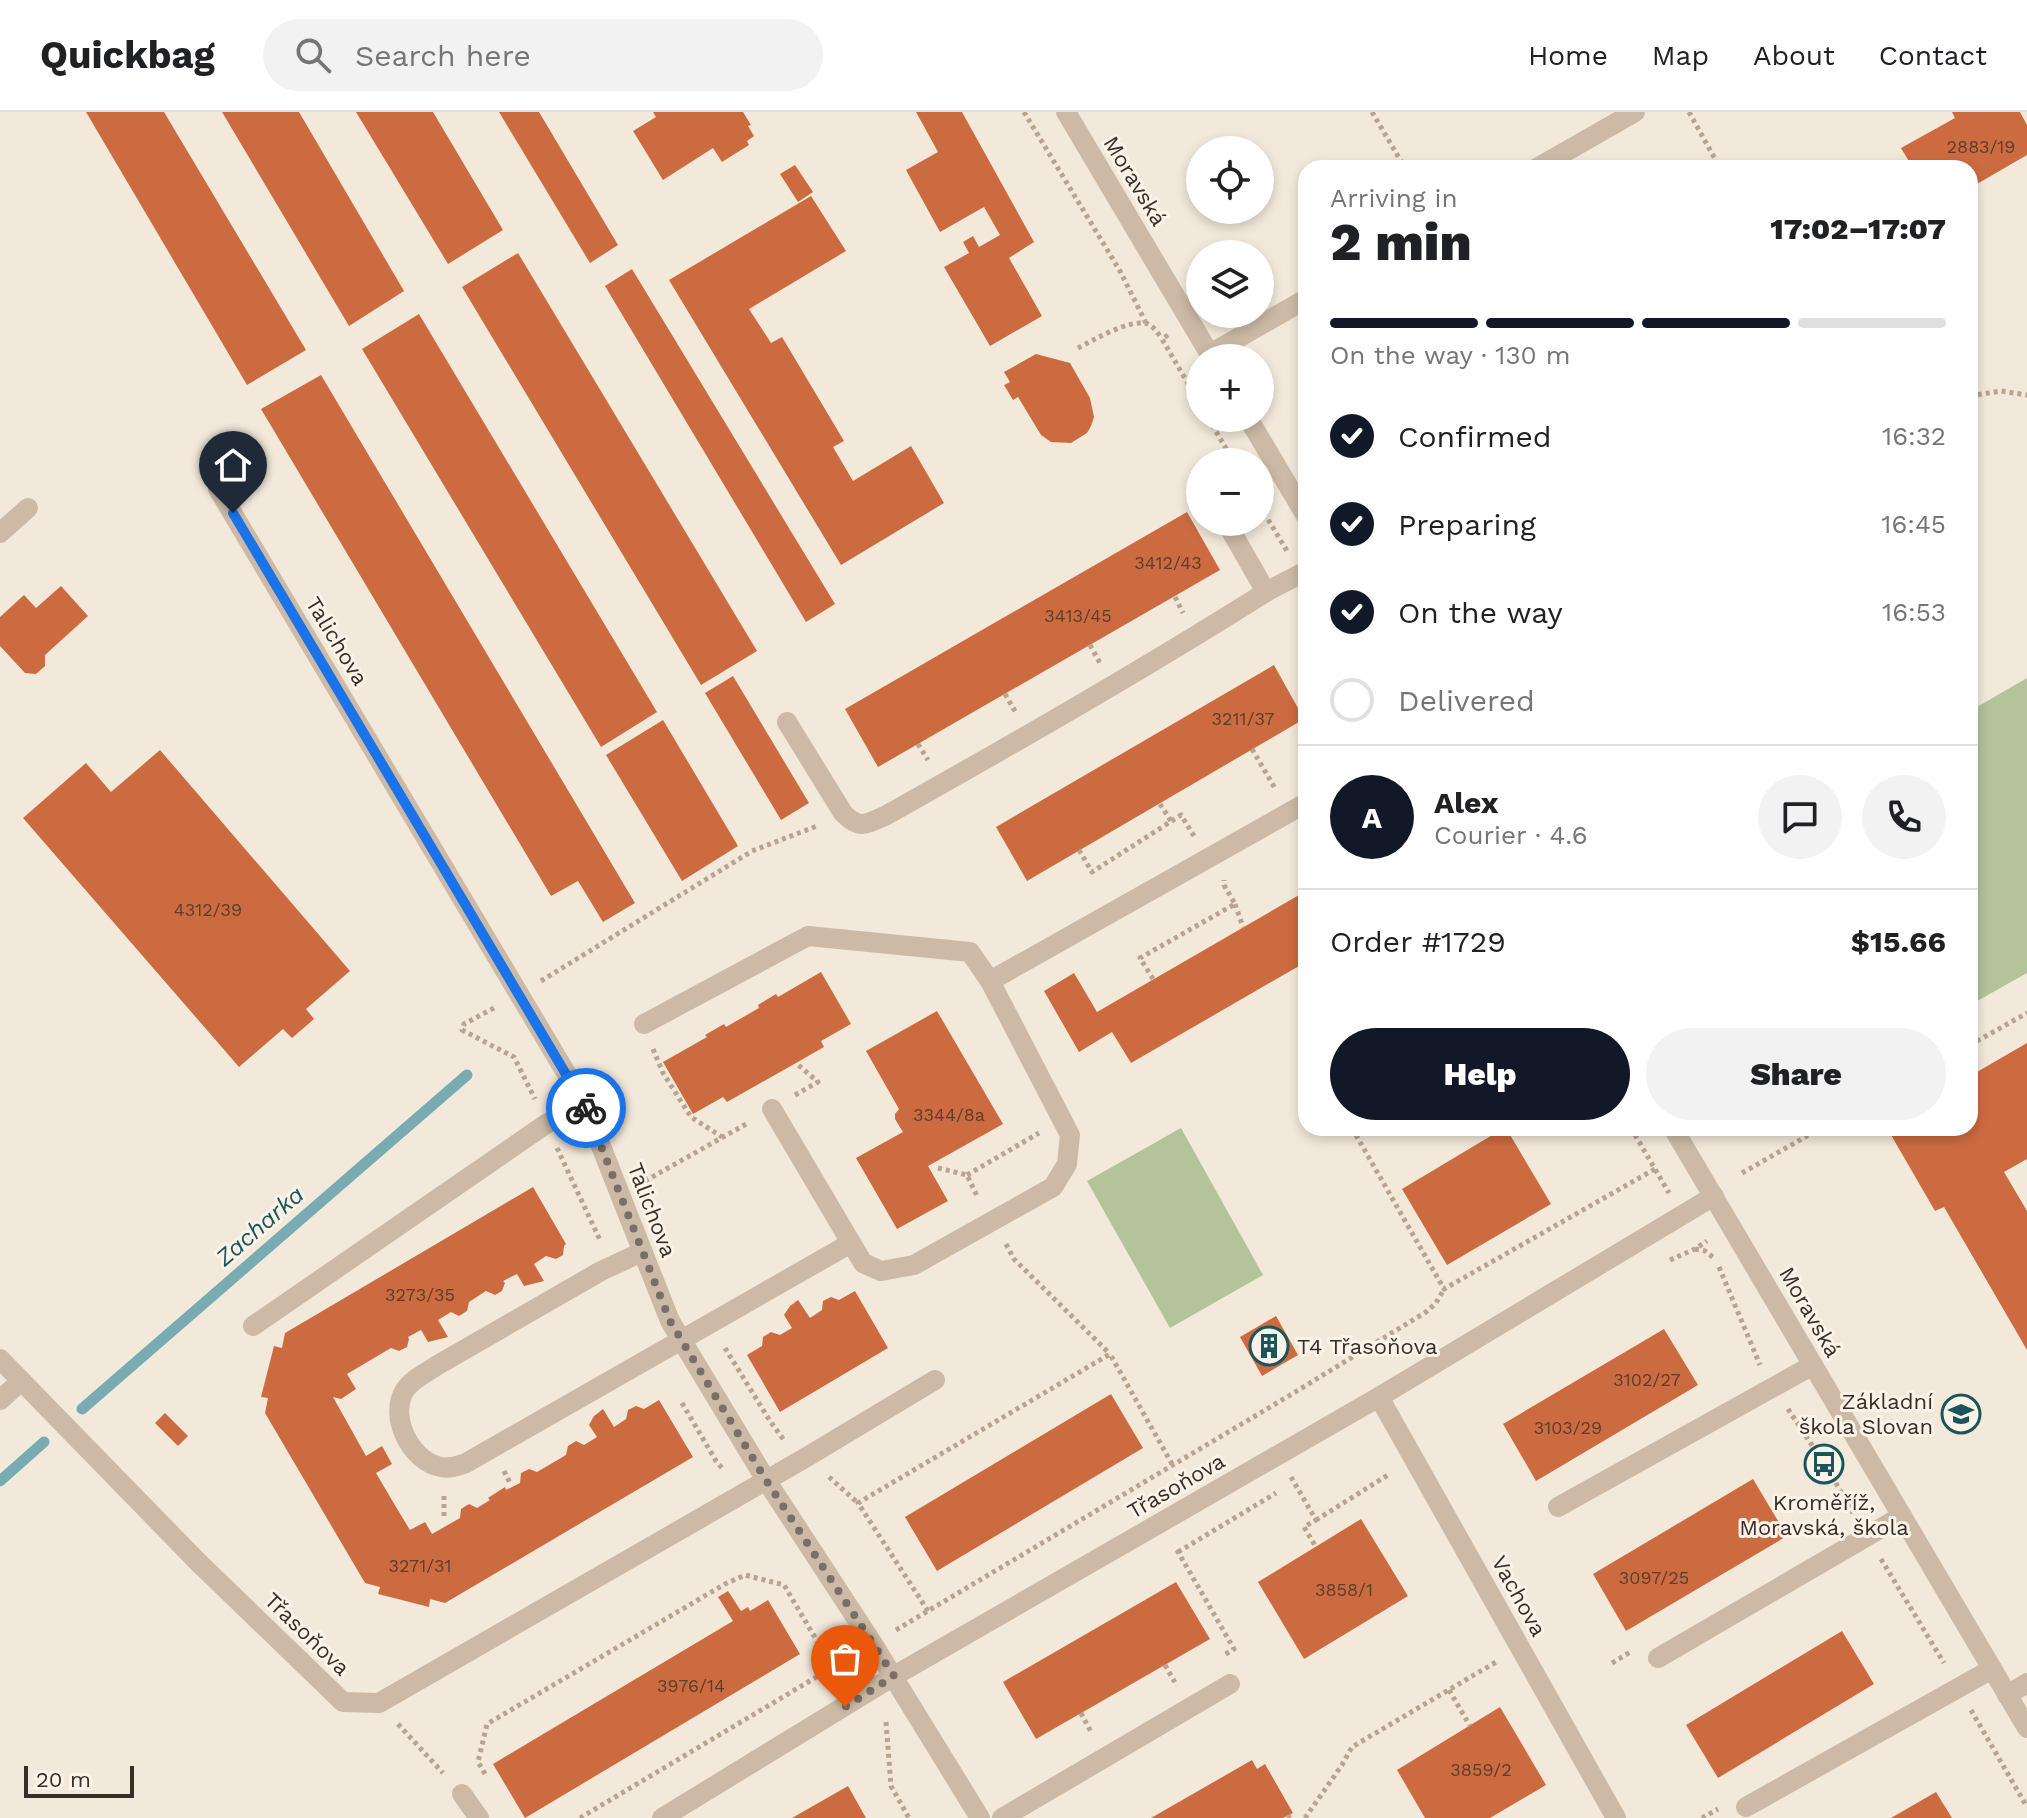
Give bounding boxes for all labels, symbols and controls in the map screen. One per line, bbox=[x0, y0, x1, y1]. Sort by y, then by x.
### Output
search box bbox=[263, 19, 823, 91]
text: Quickbag bbox=[40, 33, 215, 77]
icon: search bbox=[291, 33, 335, 77]
text: Search here bbox=[355, 38, 531, 73]
text: Home bbox=[1528, 39, 1608, 72]
text: Map bbox=[1652, 39, 1709, 72]
text: About bbox=[1753, 39, 1835, 72]
text: Contact bbox=[1879, 39, 1987, 72]
street label: Moravská bbox=[1099, 132, 1171, 230]
map controls bbox=[1186, 136, 1274, 536]
button: locate bbox=[1186, 136, 1274, 224]
house number: 2883/19 bbox=[1947, 136, 2015, 157]
text: Arriving in bbox=[1330, 183, 1458, 213]
text: 17:02–17:07 bbox=[1770, 211, 1946, 246]
text: 2 min bbox=[1330, 212, 1472, 273]
button: layers bbox=[1186, 240, 1274, 328]
text: On the way · 130 m bbox=[1330, 340, 1570, 370]
button: + bbox=[1186, 344, 1274, 432]
icon: check bbox=[1330, 414, 1374, 458]
text: Confirmed bbox=[1398, 419, 1552, 454]
text: 16:32 bbox=[1882, 421, 1946, 451]
pin bbox=[199, 431, 267, 513]
icon: home bbox=[211, 443, 255, 487]
button: − bbox=[1186, 448, 1274, 536]
icon: check bbox=[1330, 502, 1374, 546]
text: Preparing bbox=[1398, 507, 1536, 542]
text: 16:45 bbox=[1881, 509, 1946, 539]
house number: 3412/43 bbox=[1134, 552, 1202, 573]
icon: check bbox=[1330, 590, 1374, 634]
street label: Talichova bbox=[301, 592, 373, 690]
text: On the way bbox=[1398, 595, 1563, 630]
text: 16:53 bbox=[1882, 597, 1946, 627]
house number: 3413/45 bbox=[1044, 605, 1112, 626]
text: Delivered bbox=[1398, 683, 1535, 718]
house number: 3211/37 bbox=[1212, 708, 1274, 729]
button: chat bbox=[1758, 775, 1842, 859]
button: phone bbox=[1862, 775, 1946, 859]
text: Alex bbox=[1434, 785, 1498, 820]
text: A bbox=[1362, 800, 1382, 835]
text: Courier · 4.6 bbox=[1434, 820, 1588, 850]
house number: 4312/39 bbox=[174, 899, 242, 920]
text: Order #1729 bbox=[1330, 924, 1506, 959]
text: $15.66 bbox=[1851, 924, 1946, 959]
button: Help bbox=[1330, 1028, 1630, 1120]
button: Share bbox=[1646, 1028, 1946, 1120]
courier bbox=[546, 1068, 626, 1148]
icon: bike bbox=[564, 1086, 608, 1130]
house number: 3344/8a bbox=[913, 1104, 985, 1125]
street label: Talichova bbox=[623, 1159, 681, 1261]
water label: Zacharka bbox=[210, 1180, 310, 1272]
street label: Moravská bbox=[1774, 1262, 1846, 1362]
house number: 3273/35 bbox=[385, 1284, 455, 1305]
building icon: T4 Třasoňova bbox=[1248, 1325, 1290, 1367]
place label: T4 Třasoňova bbox=[1297, 1334, 1437, 1359]
house number: 3102/27 bbox=[1613, 1369, 1681, 1390]
place label: Základní škola Slovan bbox=[1799, 1389, 1933, 1439]
school or university icon: Základní škola Slovan bbox=[1940, 1393, 1982, 1435]
house number: 3103/29 bbox=[1534, 1417, 1602, 1438]
bus stop icon: Kroměříž, Moravská, škola bbox=[1803, 1443, 1845, 1485]
street label: Třasoňova bbox=[1123, 1448, 1229, 1524]
place label: Kroměříž, Moravská, škola bbox=[1739, 1490, 1909, 1540]
street label: Vachova bbox=[1487, 1551, 1551, 1641]
house number: 3271/31 bbox=[388, 1555, 452, 1576]
house number: 3097/25 bbox=[1619, 1567, 1689, 1588]
house number: 3858/1 bbox=[1315, 1579, 1373, 1600]
street label: Třasoňova bbox=[259, 1587, 355, 1681]
pin bbox=[811, 1625, 879, 1707]
icon: bag bbox=[823, 1637, 867, 1681]
house number: 3976/14 bbox=[657, 1675, 725, 1696]
house number: 3859/2 bbox=[1450, 1759, 1512, 1780]
scale bar bbox=[24, 1762, 134, 1798]
text: 20 m bbox=[36, 1767, 91, 1792]

